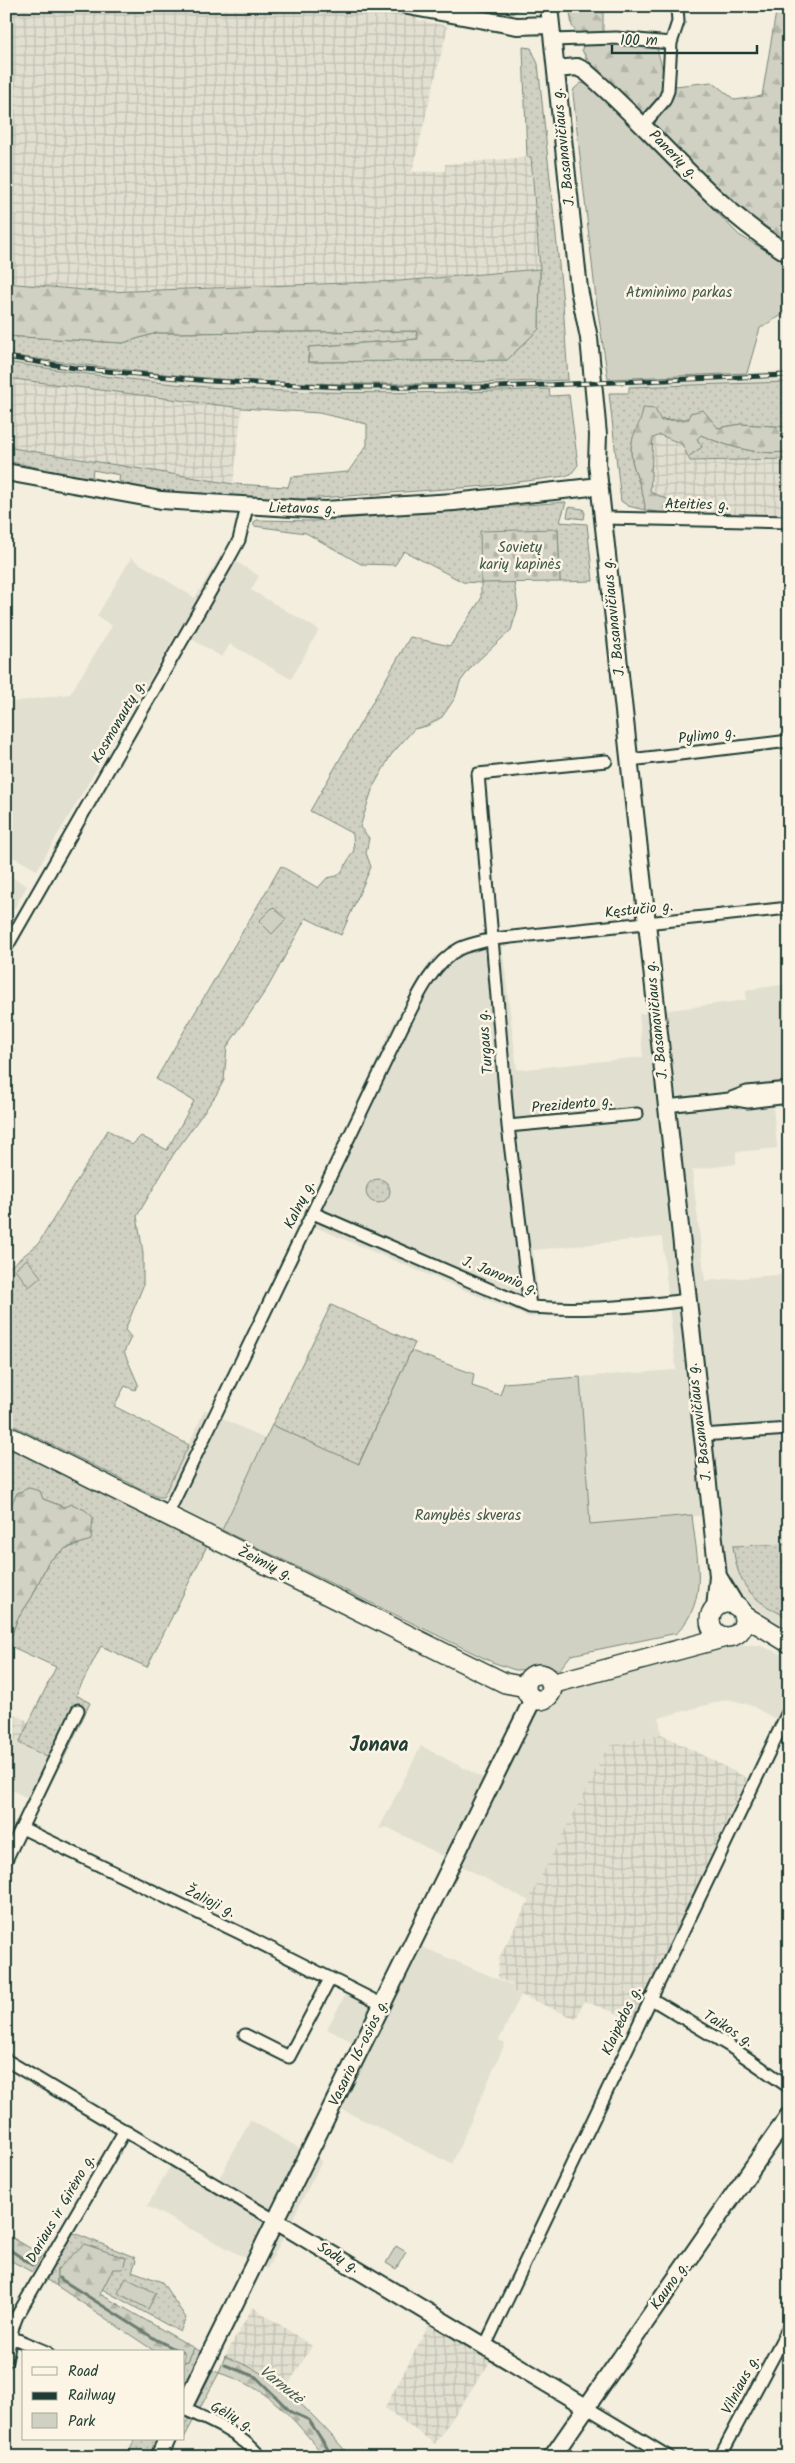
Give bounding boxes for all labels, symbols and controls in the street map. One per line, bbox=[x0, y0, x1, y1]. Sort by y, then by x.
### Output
scale bar bbox=[612, 22, 758, 54]
text: 100 m bbox=[620, 29, 658, 53]
street label: J. Basanavičiaus g. bbox=[546, 86, 582, 208]
street label: Panerių g. bbox=[642, 124, 704, 186]
park label: Atminimo parkas bbox=[626, 281, 733, 305]
street label: Ateities g. bbox=[665, 492, 729, 518]
street label: Lietavos g. bbox=[268, 496, 336, 522]
park label: Sovietų karių kapinės bbox=[479, 536, 561, 577]
street label: J. Basanavičiaus g. bbox=[596, 556, 632, 678]
street label: Kosmonautų g. bbox=[85, 676, 153, 768]
street label: Pylimo g. bbox=[677, 721, 737, 751]
street label: Kęstučio g. bbox=[604, 894, 674, 926]
street label: J. Basanavičiaus g. bbox=[639, 959, 675, 1081]
street label: Turgaus g. bbox=[471, 1009, 501, 1075]
street label: Prezidento g. bbox=[530, 1089, 614, 1121]
street label: Kalnų g. bbox=[278, 1177, 322, 1233]
street label: J. Janonio g. bbox=[458, 1250, 542, 1302]
street label: J. Basanavičiaus g. bbox=[681, 1361, 719, 1483]
park label: Ramybės skveras bbox=[415, 1504, 522, 1528]
street label: Žeimių g. bbox=[233, 1540, 297, 1588]
district label: Jonava bbox=[350, 1730, 408, 1762]
street label: Žalioji g. bbox=[180, 1879, 240, 1925]
street label: Klaipėdos g. bbox=[595, 1982, 649, 2060]
street label: Vasario 16-osios g. bbox=[323, 1995, 395, 2111]
street label: Taikos g. bbox=[698, 2004, 758, 2054]
street label: Dariaus ir Girėno g. bbox=[20, 2150, 102, 2268]
street label: Sodų g. bbox=[312, 2236, 364, 2280]
street label: Kauno g. bbox=[645, 2257, 695, 2315]
legend bbox=[22, 2350, 185, 2440]
street label: Vilniaus g. bbox=[715, 2351, 767, 2419]
water label: Varnutė bbox=[253, 2359, 310, 2412]
text: Road bbox=[68, 2360, 99, 2384]
text: Railway bbox=[68, 2384, 116, 2408]
street label: Gėlių g. bbox=[206, 2395, 258, 2439]
text: Park bbox=[68, 2410, 96, 2434]

